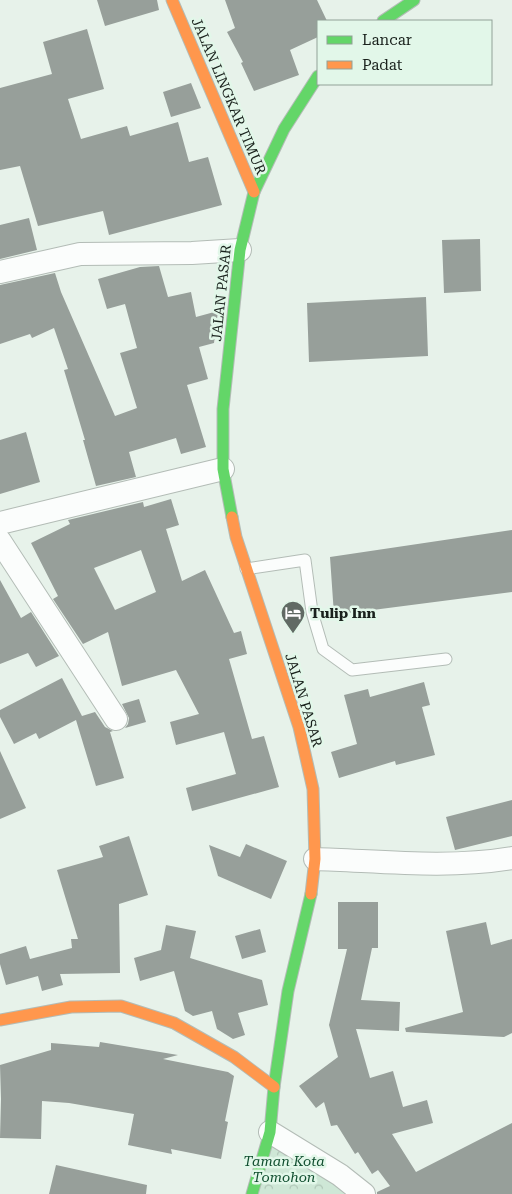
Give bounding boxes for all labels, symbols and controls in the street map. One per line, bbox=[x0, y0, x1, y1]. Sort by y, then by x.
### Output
street label: JALAN LINGKAR TIMUR bbox=[189, 15, 269, 177]
legend bbox=[317, 20, 492, 85]
text: Lancar bbox=[362, 31, 412, 49]
text: Padat bbox=[362, 56, 403, 74]
street label: JALAN PASAR bbox=[208, 244, 234, 342]
hotel icon: Tulip Inn bbox=[280, 600, 306, 634]
place label: Tulip Inn bbox=[310, 605, 377, 621]
street label: JALAN PASAR bbox=[282, 651, 326, 749]
park label: Taman Kota Tomohon bbox=[243, 1153, 325, 1185]

